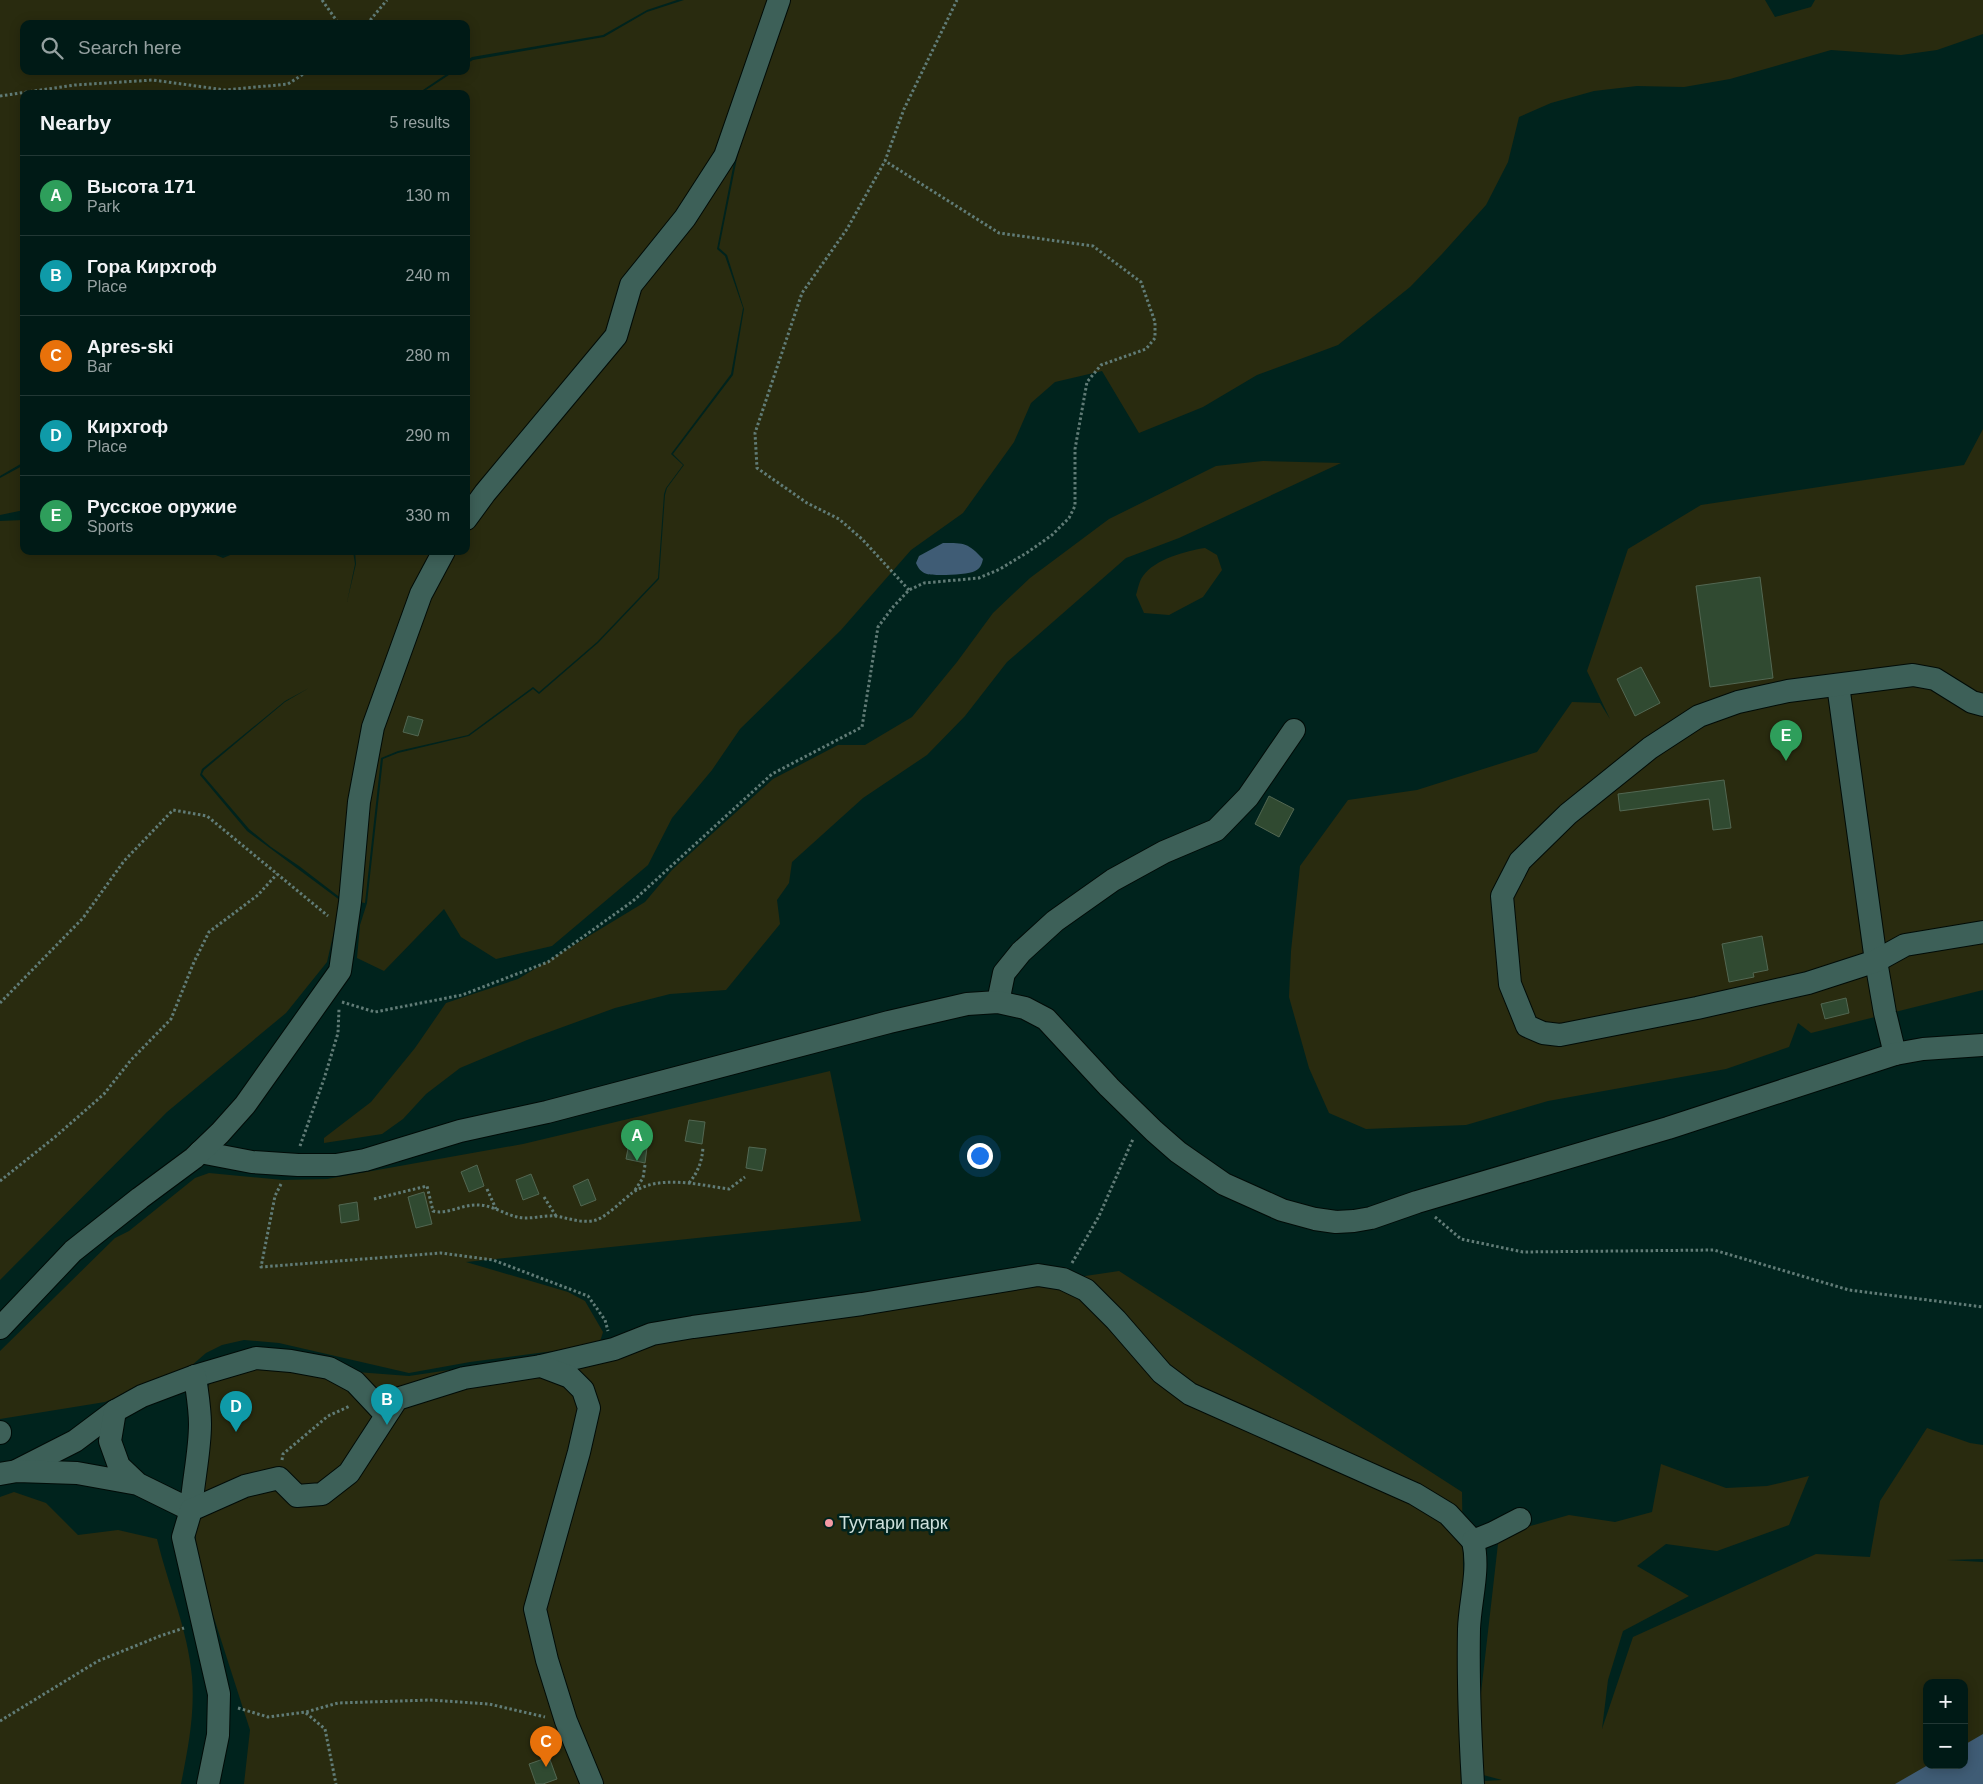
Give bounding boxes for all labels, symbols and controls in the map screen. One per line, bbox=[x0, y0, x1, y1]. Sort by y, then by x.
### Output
search box bbox=[20, 20, 470, 75]
icon: search bbox=[38, 34, 66, 62]
text: Search here bbox=[78, 37, 182, 58]
text: Nearby bbox=[40, 111, 111, 134]
text: 5 results bbox=[390, 114, 450, 131]
text: Высота 171 bbox=[87, 176, 196, 197]
text: A bbox=[50, 187, 62, 204]
text: 130 m bbox=[406, 187, 450, 204]
text: Park bbox=[87, 198, 120, 215]
text: Гора Кирхгоф bbox=[87, 256, 217, 277]
text: B bbox=[50, 267, 62, 284]
text: 240 m bbox=[406, 267, 450, 284]
text: Place bbox=[87, 278, 127, 295]
text: Apres-ski bbox=[87, 336, 174, 357]
text: C bbox=[50, 347, 62, 364]
text: 280 m bbox=[406, 347, 450, 364]
text: Bar bbox=[87, 358, 112, 375]
text: Кирхгоф bbox=[87, 416, 168, 437]
text: D bbox=[50, 427, 62, 444]
text: 290 m bbox=[406, 427, 450, 444]
text: Place bbox=[87, 438, 127, 455]
text: Русское оружие bbox=[87, 496, 237, 517]
text: E bbox=[51, 507, 61, 524]
text: 330 m bbox=[406, 507, 450, 524]
text: Sports bbox=[87, 518, 133, 535]
pin: E bbox=[1770, 720, 1802, 761]
pin: A bbox=[621, 1120, 653, 1161]
your location bbox=[967, 1143, 993, 1169]
pin: B bbox=[371, 1384, 403, 1425]
pin: D bbox=[220, 1391, 252, 1432]
place label: Туутари парк bbox=[839, 1513, 948, 1533]
marker: Туутари парк bbox=[823, 1517, 835, 1529]
map controls bbox=[1923, 1679, 1968, 1769]
button: + bbox=[1923, 1679, 1968, 1724]
button: − bbox=[1923, 1724, 1968, 1769]
pin: C bbox=[530, 1726, 562, 1767]

